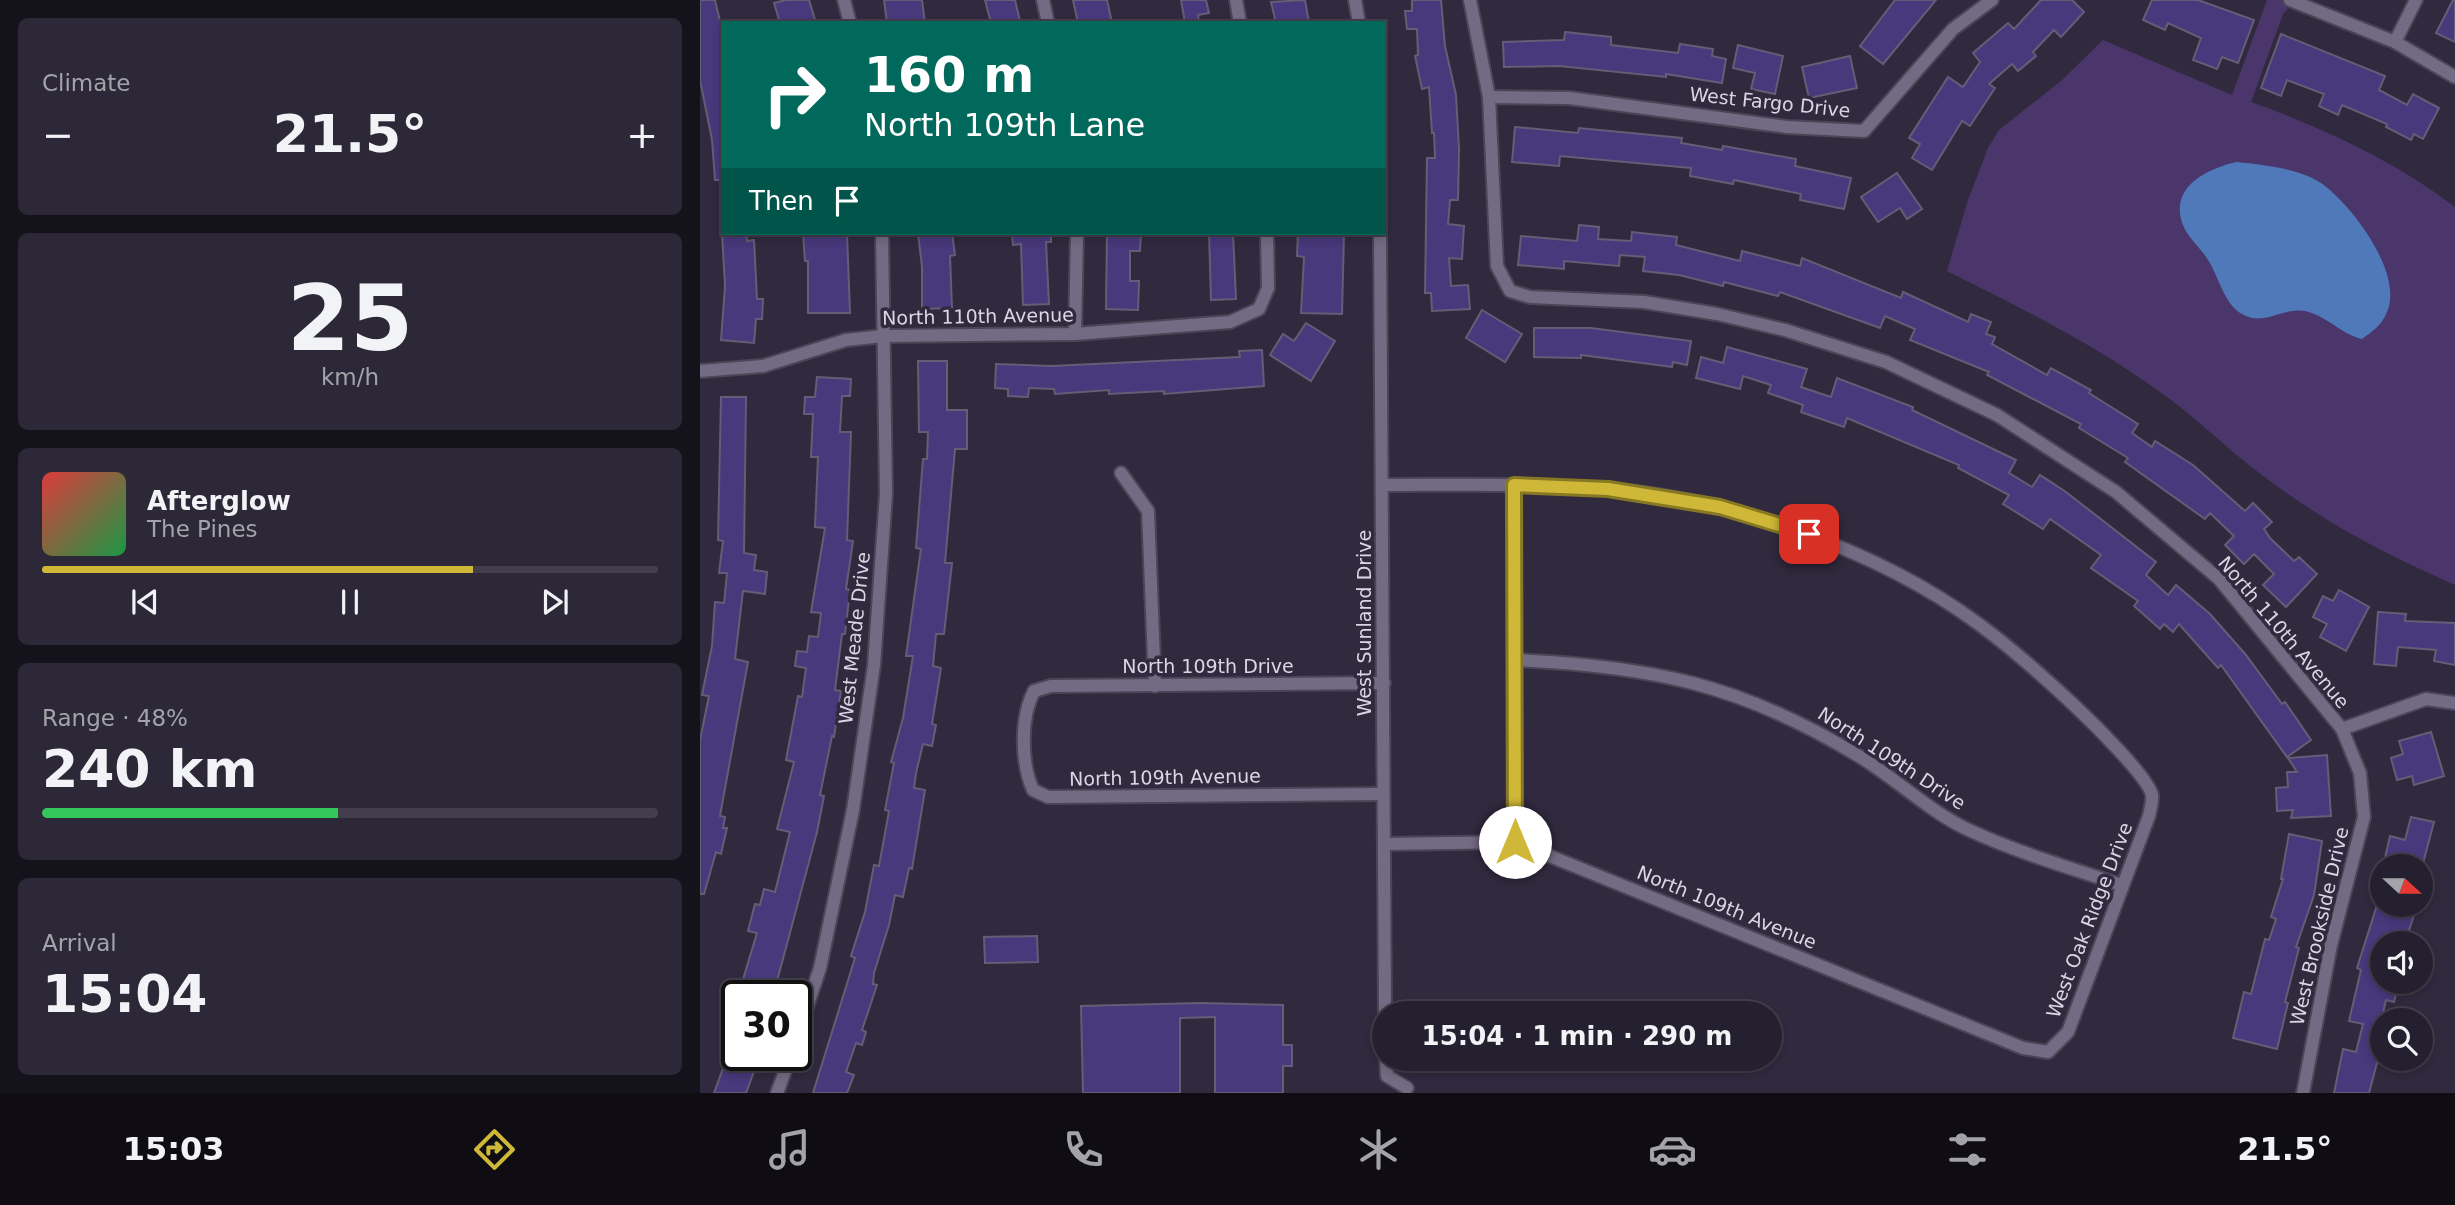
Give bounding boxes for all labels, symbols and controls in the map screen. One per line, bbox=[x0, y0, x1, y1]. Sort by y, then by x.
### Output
text: 160 m bbox=[864, 47, 1034, 104]
icon: right bbox=[749, 49, 840, 140]
text: Climate bbox=[42, 70, 131, 96]
street label: West Fargo Drive bbox=[1689, 83, 1851, 121]
text: 21.5° bbox=[273, 104, 427, 164]
text: North 109th Lane bbox=[864, 106, 1145, 144]
text: − bbox=[42, 113, 74, 157]
text: + bbox=[626, 113, 658, 157]
icon: arrive bbox=[828, 182, 866, 220]
text: Then bbox=[749, 186, 814, 216]
text: 25 bbox=[287, 266, 413, 371]
street label: North 110th Avenue bbox=[882, 303, 1074, 329]
text: km/h bbox=[321, 364, 379, 390]
text: Afterglow bbox=[147, 486, 291, 516]
pin bbox=[1779, 504, 1839, 564]
icon: arrive bbox=[1790, 515, 1828, 553]
text: The Pines bbox=[147, 516, 258, 542]
street label: West Sunland Drive bbox=[1353, 530, 1375, 716]
street label: West Meade Drive bbox=[834, 551, 874, 725]
street label: North 110th Avenue bbox=[2214, 552, 2354, 712]
icon: previous bbox=[126, 583, 164, 621]
icon: pause bbox=[331, 583, 369, 621]
icon: next bbox=[536, 583, 574, 621]
street label: North 109th Drive bbox=[1122, 655, 1294, 677]
street label: North 109th Drive bbox=[1814, 702, 1970, 814]
text: Range · 48% bbox=[42, 705, 188, 731]
text: 240 km bbox=[42, 739, 257, 799]
street label: North 109th Avenue bbox=[1069, 764, 1261, 790]
position arrow bbox=[1478, 805, 1552, 879]
street label: West Oak Ridge Drive bbox=[2042, 819, 2136, 1021]
street label: West Brookside Drive bbox=[2285, 825, 2353, 1027]
north arrow bbox=[2370, 854, 2432, 917]
map controls bbox=[2370, 854, 2433, 1071]
street label: North 109th Avenue bbox=[1634, 861, 1820, 953]
text: Arrival bbox=[42, 930, 117, 956]
button: sound bbox=[2370, 931, 2433, 994]
text: 15:04 bbox=[42, 964, 208, 1024]
speed limit sign: 30 bbox=[721, 980, 812, 1071]
button: search bbox=[2370, 1008, 2433, 1071]
text: 15:04 · 1 min · 290 m bbox=[1422, 1021, 1732, 1051]
icon: directions bbox=[470, 1125, 519, 1174]
icon: music bbox=[765, 1125, 814, 1174]
icon: phone bbox=[1059, 1125, 1108, 1174]
icon: climate bbox=[1354, 1125, 1403, 1174]
icon: car bbox=[1648, 1125, 1697, 1174]
icon: filters bbox=[1943, 1125, 1992, 1174]
text: 15:03 bbox=[123, 1130, 225, 1168]
text: 21.5° bbox=[2237, 1130, 2332, 1168]

